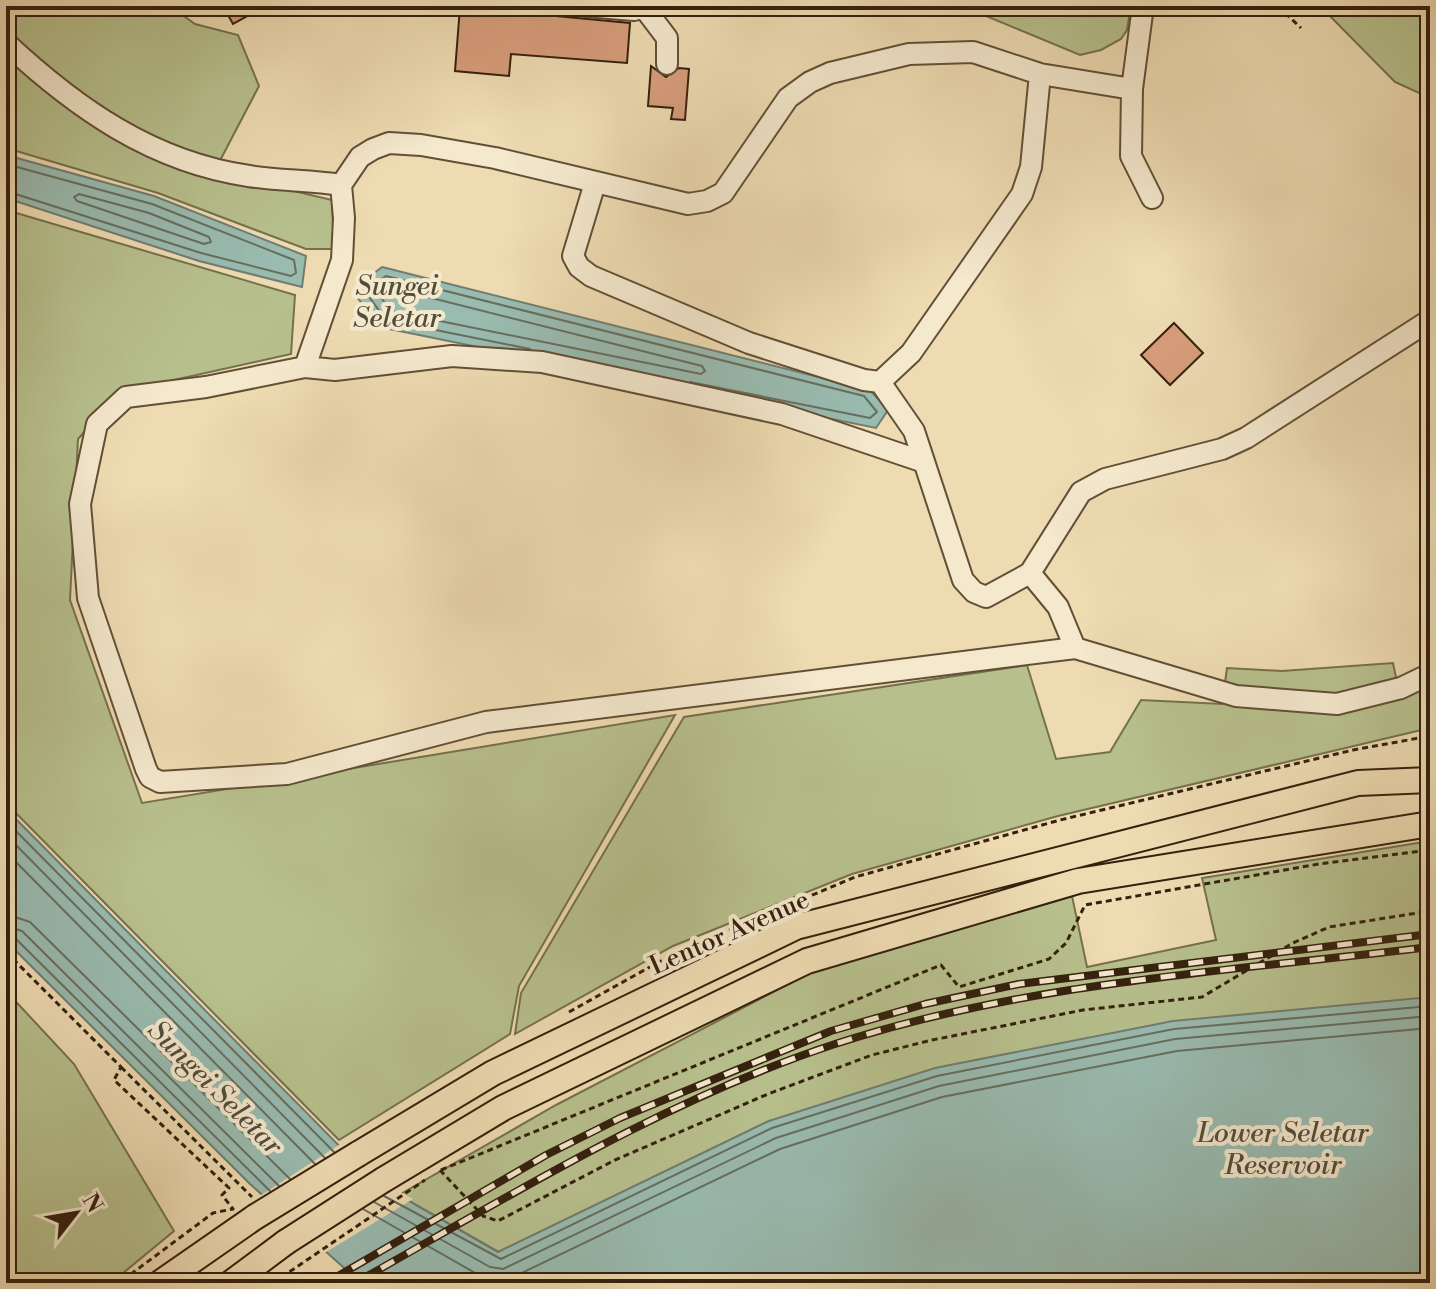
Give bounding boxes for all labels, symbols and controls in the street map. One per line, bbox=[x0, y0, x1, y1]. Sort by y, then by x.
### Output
water label: Sungei Seletar bbox=[353, 269, 442, 336]
street label: Lentor Avenue bbox=[644, 883, 814, 982]
water label: Sungei Seletar bbox=[140, 1013, 291, 1164]
water label: Lower Seletar Reservoir bbox=[1196, 1116, 1370, 1183]
north arrow bbox=[36, 1173, 116, 1253]
text: N bbox=[76, 1189, 108, 1218]

